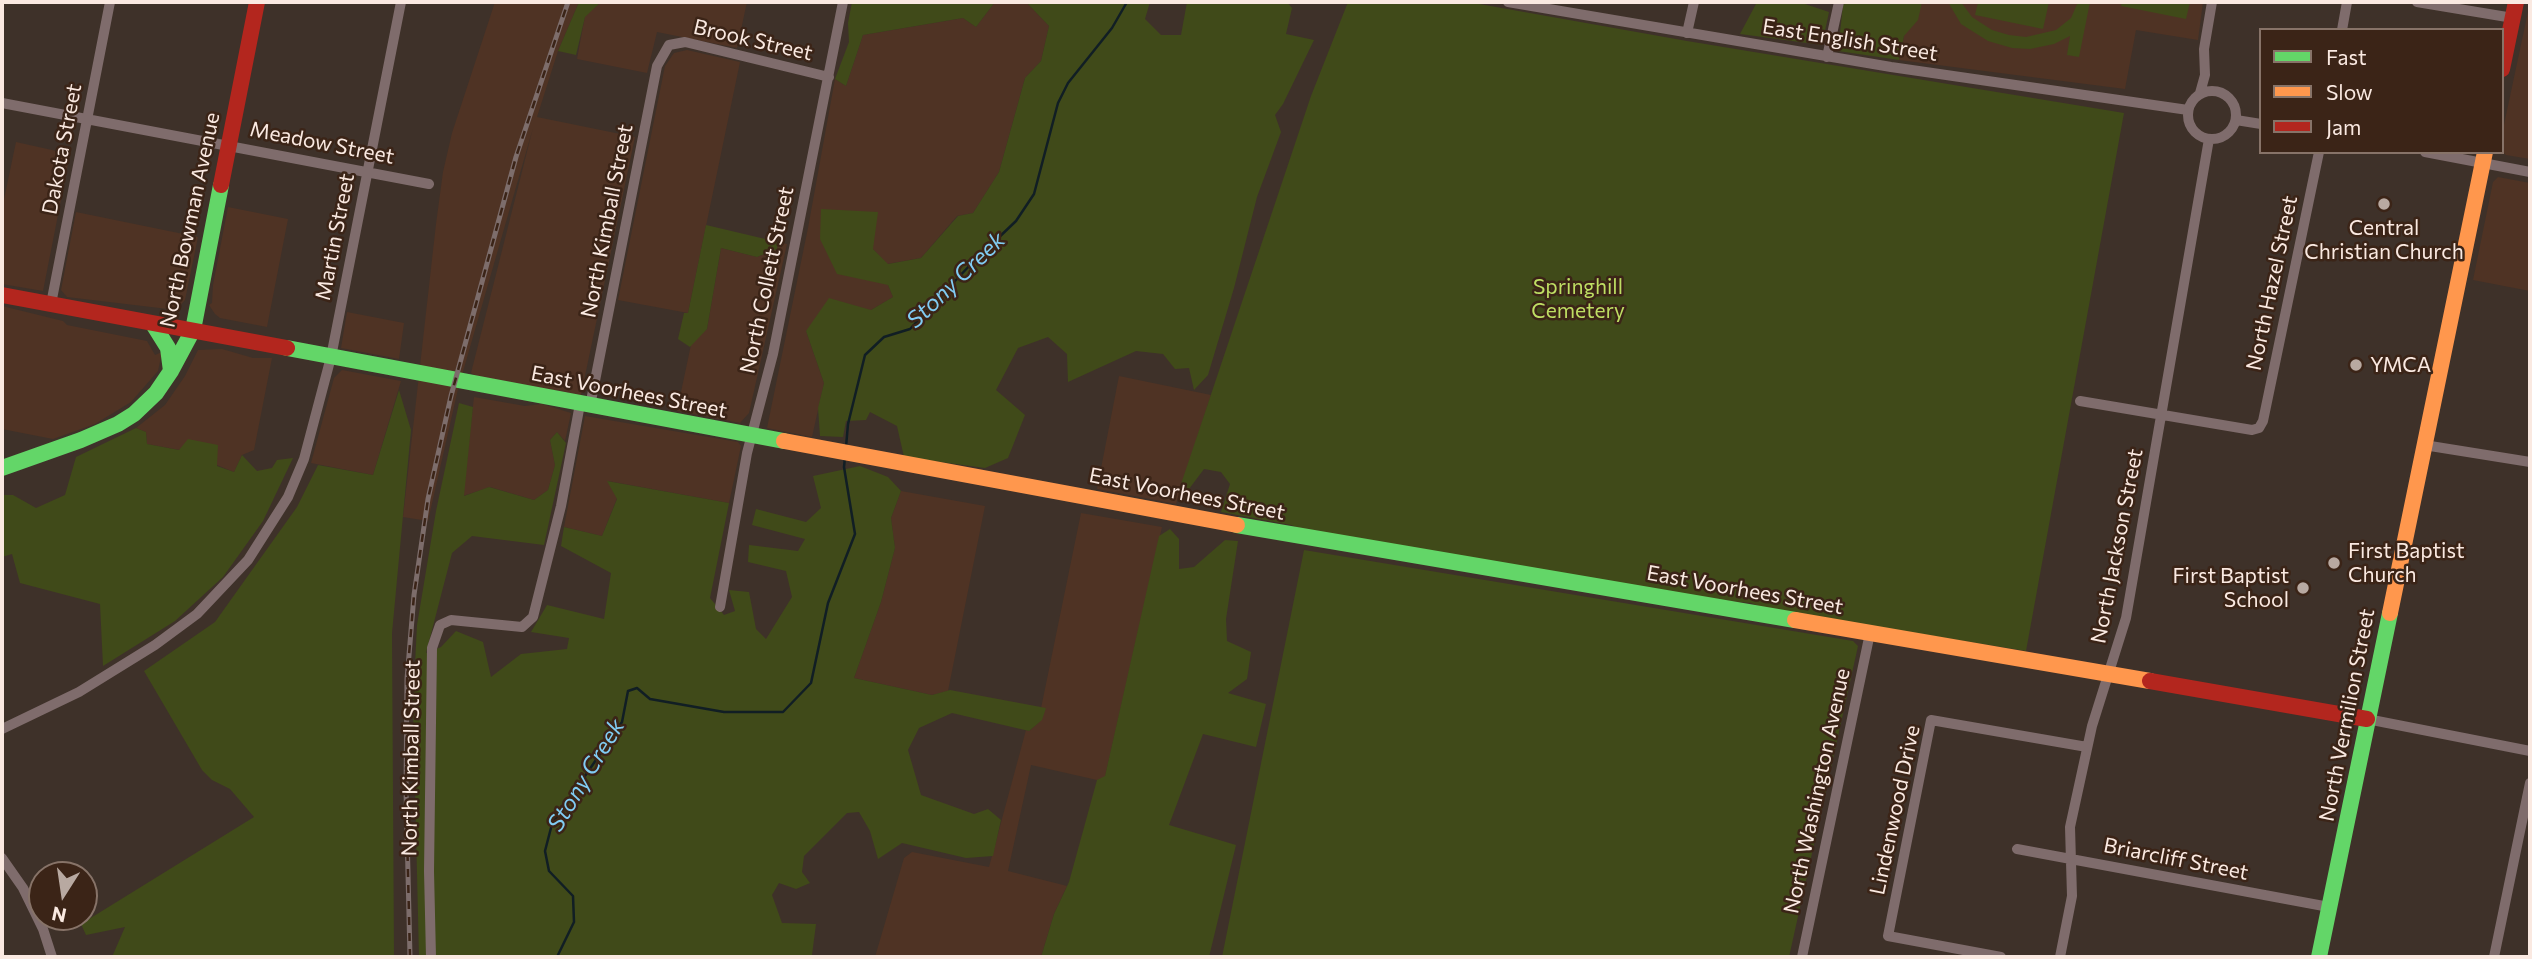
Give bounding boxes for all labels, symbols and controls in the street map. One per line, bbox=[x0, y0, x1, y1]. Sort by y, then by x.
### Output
street label: Brook Street bbox=[691, 14, 815, 66]
street label: East English Street bbox=[1761, 14, 1939, 66]
legend bbox=[2259, 28, 2504, 154]
text: Fast bbox=[2326, 44, 2367, 69]
text: Slow bbox=[2326, 79, 2373, 104]
street label: Dakota Street bbox=[37, 81, 87, 217]
street label: North Bowman Avenue bbox=[155, 110, 225, 330]
text: Jam bbox=[2326, 114, 2361, 139]
street label: Meadow Street bbox=[248, 117, 396, 169]
street label: North Kimball Street bbox=[576, 122, 638, 320]
street label: Martin Street bbox=[310, 171, 360, 303]
street label: North Collett Street bbox=[735, 184, 799, 376]
street label: North Hazel Street bbox=[2241, 193, 2303, 373]
marker: Central Christian Church bbox=[2376, 196, 2392, 212]
place label: Central Christian Church bbox=[2304, 215, 2464, 265]
water label: Stony Creek bbox=[901, 226, 1011, 334]
park label: Springhill Cemetery bbox=[1531, 274, 1625, 324]
place label: YMCA bbox=[2370, 352, 2431, 378]
marker: YMCA bbox=[2348, 357, 2364, 373]
street label: East Voorhees Street bbox=[529, 361, 729, 423]
street label: North Jackson Street bbox=[2086, 447, 2148, 645]
street label: East Voorhees Street bbox=[1087, 463, 1287, 525]
place label: First Baptist Church bbox=[2348, 538, 2465, 588]
marker: First Baptist Church bbox=[2326, 555, 2342, 571]
street label: East Voorhees Street bbox=[1645, 560, 1845, 620]
place label: First Baptist School bbox=[2172, 563, 2289, 613]
marker: First Baptist School bbox=[2295, 580, 2311, 596]
street label: North Vermilion Street bbox=[2314, 606, 2380, 824]
street label: North Kimball Street bbox=[397, 659, 425, 857]
street label: North Washington Avenue bbox=[1779, 666, 1855, 916]
water label: Stony Creek bbox=[542, 714, 630, 836]
street label: Lindenwood Drive bbox=[1865, 723, 1925, 897]
street label: Briarcliff Street bbox=[2101, 833, 2251, 885]
north arrow bbox=[28, 861, 98, 931]
text: N bbox=[50, 902, 68, 928]

